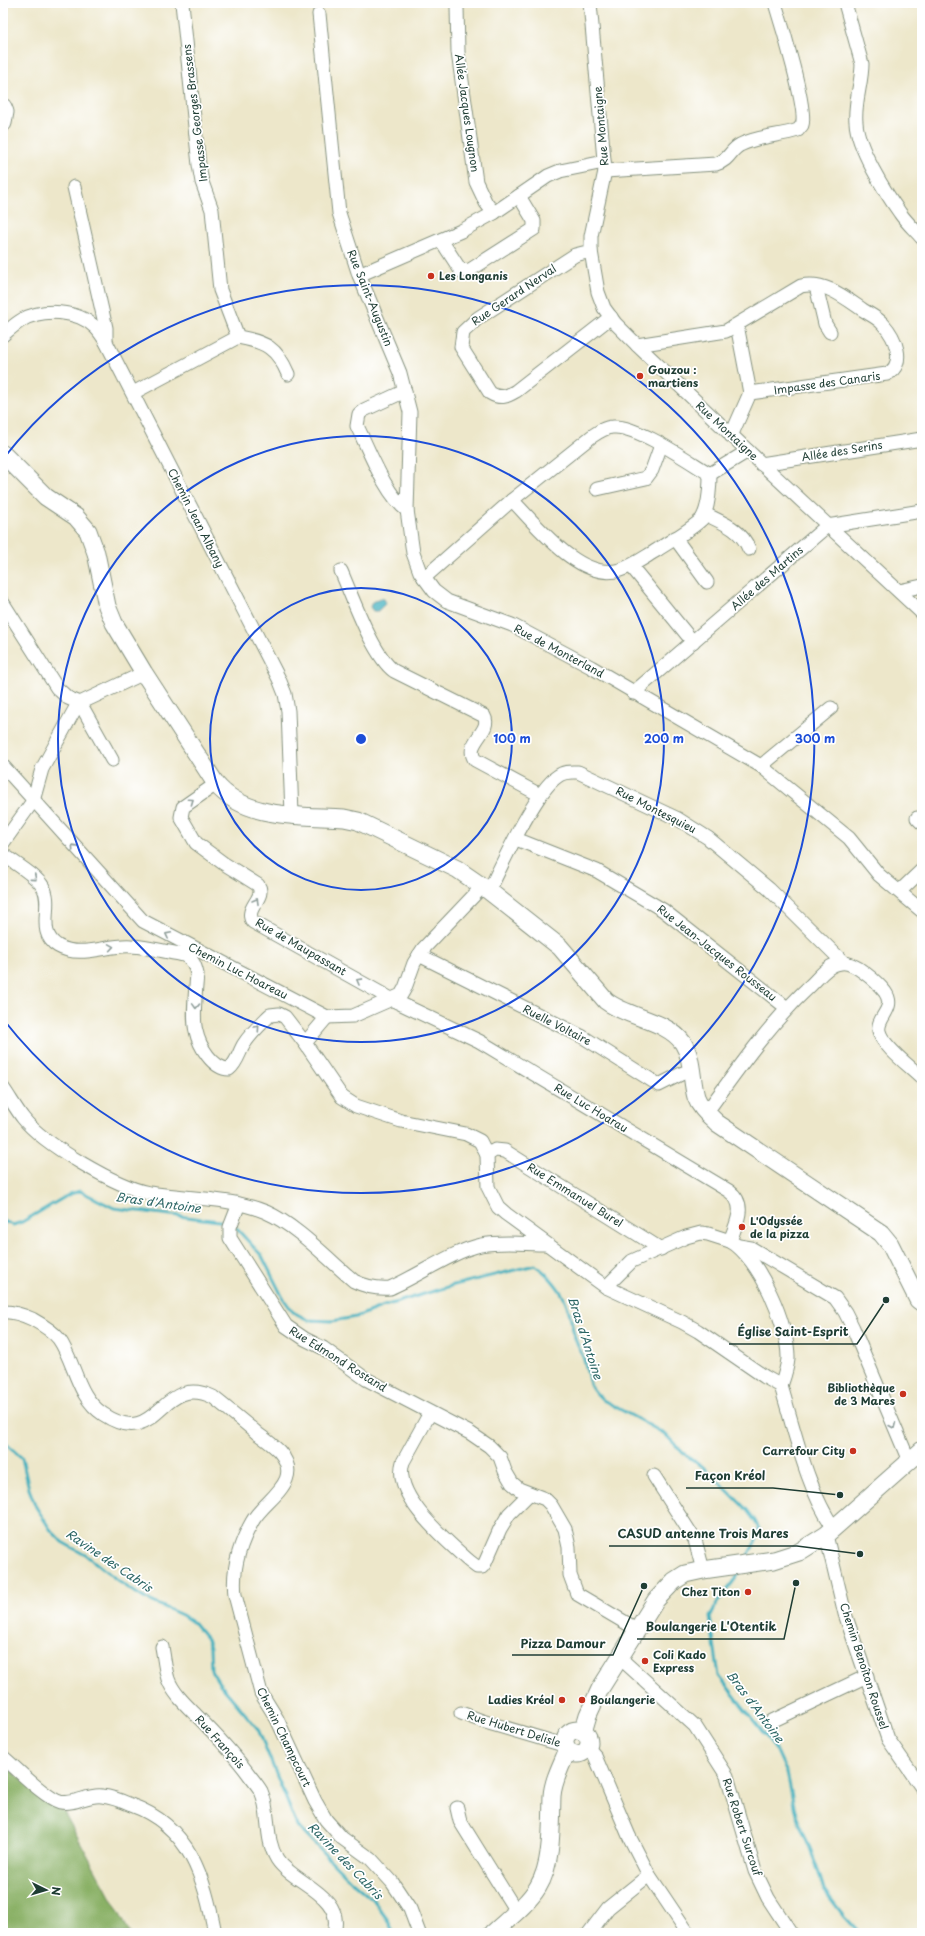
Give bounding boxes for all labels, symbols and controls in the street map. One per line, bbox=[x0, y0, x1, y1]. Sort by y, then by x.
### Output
street label: Impasse Georges Brassens bbox=[178, 43, 211, 183]
street label: Allée Jacques Lougnon bbox=[451, 53, 484, 173]
street label: Rue Montaigne bbox=[589, 85, 612, 167]
street label: Rue Saint-Augustin bbox=[343, 247, 398, 349]
street label: Rue Gerard Nerval bbox=[468, 260, 560, 329]
place label: Les Longanis bbox=[439, 267, 508, 284]
marker: Les Longanis bbox=[426, 271, 436, 281]
place label: Gouzou : martiens bbox=[648, 361, 698, 391]
street label: Impasse des Canaris bbox=[773, 367, 881, 398]
marker: Gouzou : martiens bbox=[635, 371, 645, 381]
street label: Rue Montaigne bbox=[692, 397, 762, 464]
street label: Allée des Serins bbox=[800, 436, 884, 465]
street label: Chemin Jean Albany bbox=[164, 465, 229, 570]
street label: Allée des Martins bbox=[727, 541, 807, 614]
street label: Rue de Monterland bbox=[511, 620, 608, 682]
text: 100 m bbox=[493, 729, 531, 747]
text: 200 m bbox=[644, 729, 684, 747]
text: 300 m bbox=[795, 729, 835, 747]
centre of rings bbox=[354, 732, 368, 746]
street label: Rue Montesquieu bbox=[613, 782, 699, 837]
one-way arrow bbox=[187, 799, 194, 806]
one-way arrow bbox=[72, 844, 79, 851]
one-way arrow bbox=[29, 874, 36, 881]
one-way arrow bbox=[252, 898, 259, 905]
street label: Rue Jean-Jacques Rousseau bbox=[654, 900, 781, 1005]
street label: Rue de Maupassant bbox=[253, 914, 350, 980]
one-way arrow bbox=[165, 932, 172, 940]
street label: Chemin Luc Hoareau bbox=[185, 938, 291, 1003]
one-way arrow bbox=[108, 944, 114, 952]
one-way arrow bbox=[356, 978, 363, 985]
street label: Ruelle Voltaire bbox=[520, 1000, 595, 1049]
one-way arrow bbox=[192, 1003, 200, 1009]
one-way arrow bbox=[253, 1025, 260, 1033]
street label: Rue Luc Hoarau bbox=[551, 1079, 631, 1136]
street label: Rue Emmanuel Burel bbox=[524, 1158, 626, 1231]
water label: Bras d'Antoine bbox=[114, 1187, 202, 1217]
place label: L'Odyssée de la pizza bbox=[750, 1212, 810, 1242]
marker: L'Odyssée de la pizza bbox=[737, 1222, 747, 1232]
water label: Bras d'Antoine bbox=[564, 1294, 608, 1382]
callout: Église Saint-Esprit bbox=[729, 1320, 857, 1344]
street label: Rue Edmond Rostand bbox=[286, 1322, 391, 1396]
text: Église Saint-Esprit bbox=[737, 1322, 849, 1340]
place label: Bibliothèque de 3 Mares bbox=[827, 1379, 895, 1409]
marker: Bibliothèque de 3 Mares bbox=[898, 1389, 908, 1399]
one-way arrow bbox=[888, 1421, 896, 1429]
place label: Carrefour City bbox=[762, 1442, 845, 1459]
marker: Carrefour City bbox=[848, 1446, 858, 1456]
callout: Façon Kréol bbox=[686, 1464, 773, 1488]
text: Façon Kréol bbox=[695, 1466, 765, 1484]
callout: CASUD antenne Trois Mares bbox=[609, 1522, 797, 1546]
water label: Ravine des Cabris bbox=[63, 1524, 158, 1597]
text: CASUD antenne Trois Mares bbox=[617, 1524, 789, 1542]
place label: Chez Titon bbox=[682, 1583, 740, 1600]
marker: Chez Titon bbox=[743, 1587, 753, 1597]
street label: Chemin Benoîton Roussel bbox=[836, 1600, 893, 1731]
callout: Boulangerie L'Otentik bbox=[637, 1615, 784, 1639]
text: Boulangerie L'Otentik bbox=[646, 1617, 776, 1635]
callout: Pizza Damour bbox=[512, 1631, 613, 1655]
text: Pizza Damour bbox=[520, 1634, 606, 1652]
place label: Coli Kado Express bbox=[653, 1646, 706, 1676]
marker: Coli Kado Express bbox=[640, 1656, 650, 1666]
water label: Bras d'Antoine bbox=[723, 1666, 789, 1747]
street label: Chemin Champcourt bbox=[253, 1684, 316, 1790]
place label: Ladies Kréol bbox=[488, 1691, 554, 1708]
place label: Boulangerie bbox=[590, 1691, 655, 1708]
marker: Ladies Kréol bbox=[557, 1695, 567, 1705]
marker: Boulangerie bbox=[577, 1695, 587, 1705]
street label: Rue Hubert Delisle bbox=[465, 1706, 563, 1751]
street label: Rue François bbox=[192, 1711, 249, 1772]
street label: Rue Robert Surcouf bbox=[719, 1776, 767, 1879]
water label: Ravine des Cabris bbox=[304, 1818, 388, 1904]
north arrow bbox=[26, 1870, 66, 1910]
text: N bbox=[48, 1886, 65, 1896]

